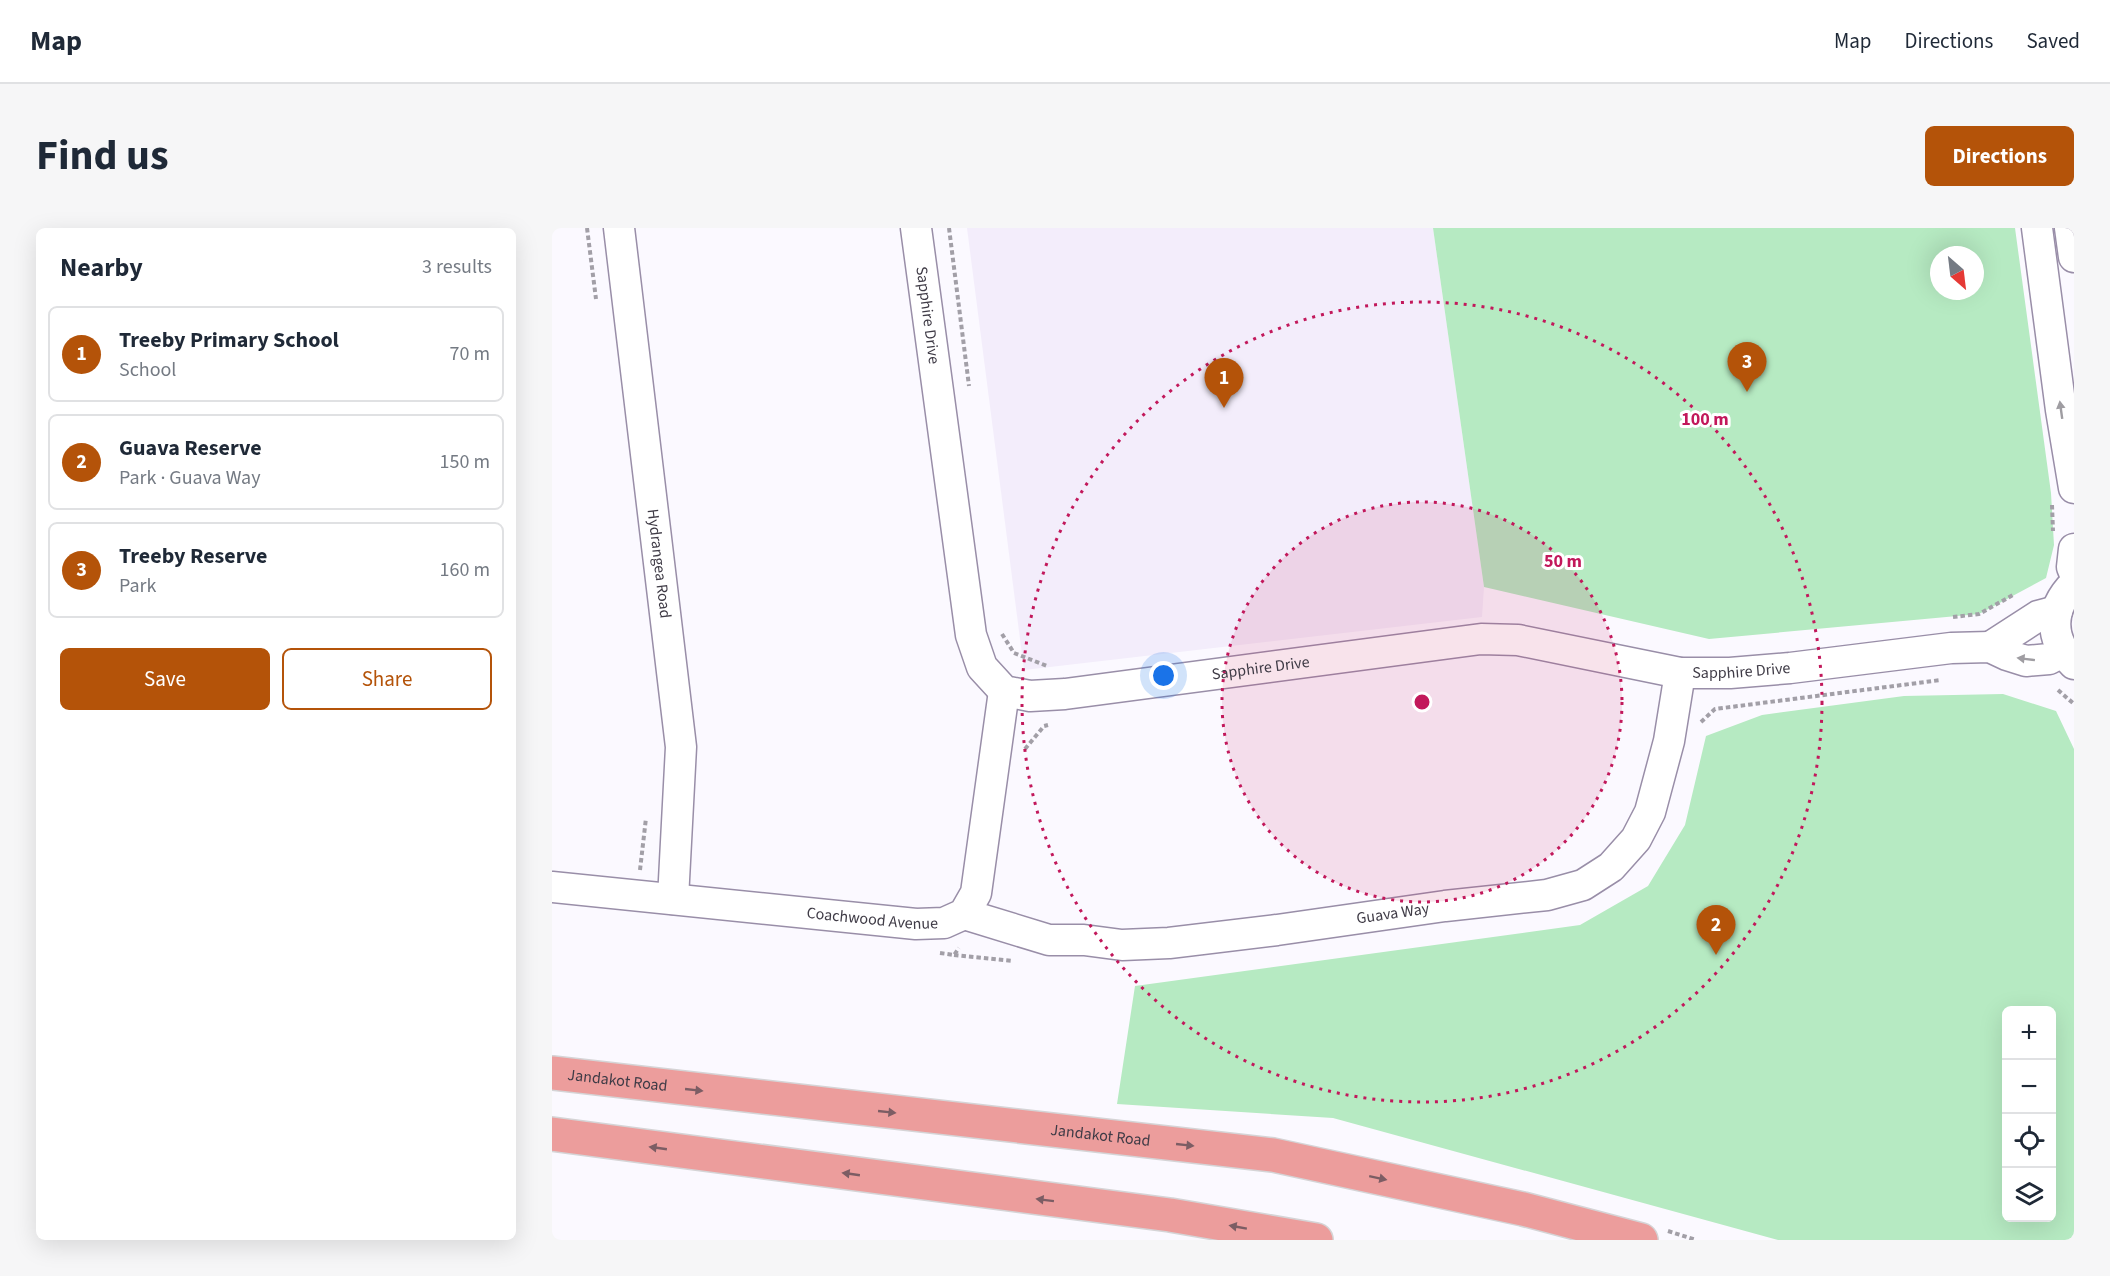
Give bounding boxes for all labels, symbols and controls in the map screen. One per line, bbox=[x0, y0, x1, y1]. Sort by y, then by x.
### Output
text: Map bbox=[30, 21, 82, 61]
text: Map bbox=[1834, 26, 1872, 56]
text: Directions bbox=[1905, 26, 1993, 56]
text: Saved bbox=[2026, 26, 2080, 56]
text: Find us bbox=[36, 126, 169, 186]
button: Directions bbox=[1925, 126, 2074, 186]
north arrow bbox=[1930, 246, 1984, 300]
text: Nearby bbox=[60, 249, 143, 286]
text: 3 results bbox=[422, 253, 492, 281]
street label: Sapphire Drive bbox=[910, 265, 945, 365]
text: Treeby Primary School bbox=[119, 324, 339, 356]
text: 1 bbox=[76, 340, 87, 368]
text: 70 m bbox=[450, 340, 490, 368]
pin: 3 bbox=[1728, 342, 1766, 392]
text: School bbox=[119, 356, 176, 384]
pin: 1 bbox=[1204, 358, 1244, 408]
one-way arrow bbox=[2056, 400, 2065, 419]
text: 100 m bbox=[1681, 407, 1729, 432]
text: Guava Reserve bbox=[119, 432, 262, 464]
text: 2 bbox=[76, 448, 87, 476]
text: 150 m bbox=[440, 448, 490, 476]
text: Park · Guava Way bbox=[119, 464, 261, 492]
street label: Hydrangea Road bbox=[642, 508, 677, 620]
text: Treeby Reserve bbox=[119, 540, 267, 572]
text: 50 m bbox=[1544, 549, 1582, 574]
text: 3 bbox=[76, 556, 87, 584]
text: 160 m bbox=[440, 556, 490, 584]
text: Park bbox=[119, 572, 156, 600]
button: Save bbox=[60, 648, 270, 710]
button: Share bbox=[282, 648, 492, 710]
street label: Sapphire Drive bbox=[1210, 651, 1311, 685]
one-way arrow bbox=[2016, 654, 2035, 664]
street label: Sapphire Drive bbox=[1692, 657, 1791, 684]
your location bbox=[1149, 661, 1178, 690]
centre of rings bbox=[1412, 692, 1432, 712]
street label: Guava Way bbox=[1355, 897, 1431, 930]
street label: Coachwood Avenue bbox=[806, 902, 939, 935]
pin: 2 bbox=[1696, 906, 1736, 955]
map controls bbox=[2002, 1006, 2056, 1222]
button: + bbox=[2002, 1006, 2056, 1060]
button: − bbox=[2002, 1060, 2056, 1114]
street label: Jandakot Road bbox=[566, 1064, 669, 1097]
one-way arrow bbox=[684, 1085, 703, 1094]
one-way arrow bbox=[878, 1107, 897, 1116]
button: locate bbox=[2002, 1114, 2056, 1168]
street label: Jandakot Road bbox=[1049, 1119, 1152, 1152]
one-way arrow bbox=[1176, 1141, 1195, 1150]
one-way arrow bbox=[649, 1144, 668, 1153]
button: layers bbox=[2002, 1168, 2056, 1222]
one-way arrow bbox=[842, 1170, 861, 1179]
one-way arrow bbox=[1368, 1173, 1387, 1183]
one-way arrow bbox=[1035, 1195, 1054, 1204]
one-way arrow bbox=[1228, 1222, 1247, 1231]

